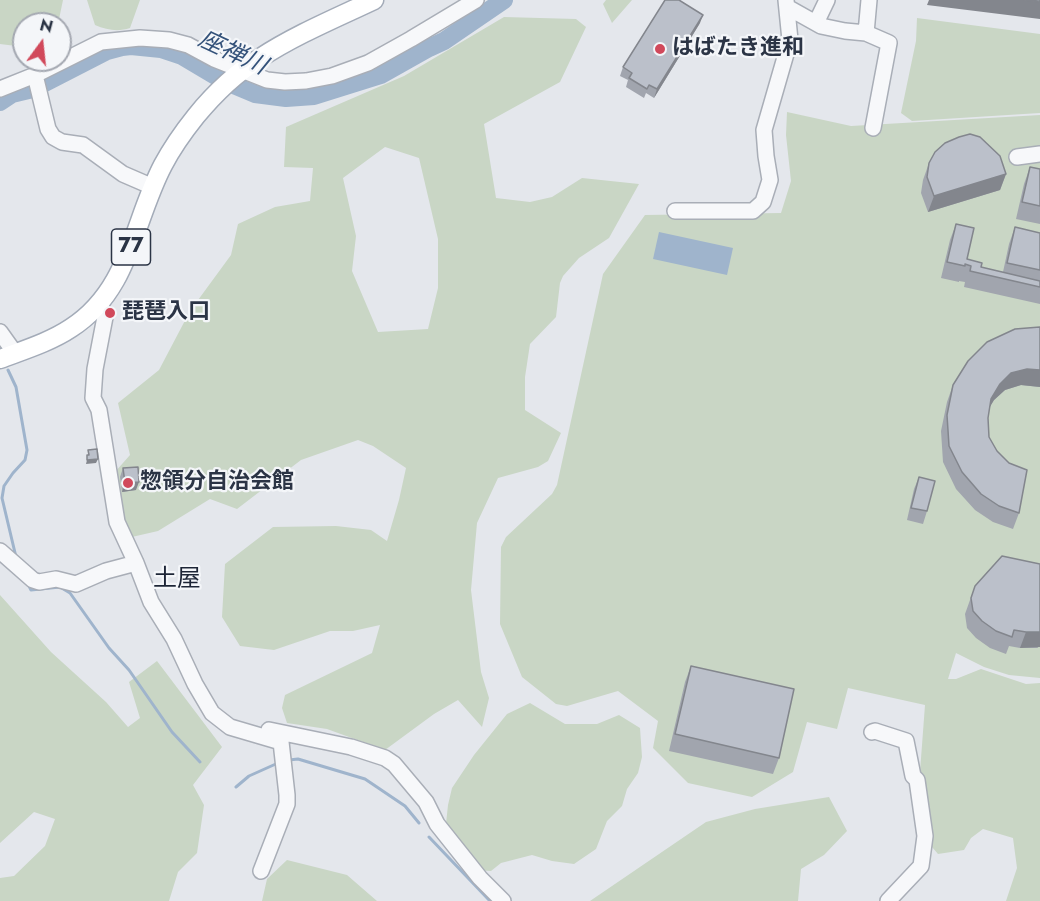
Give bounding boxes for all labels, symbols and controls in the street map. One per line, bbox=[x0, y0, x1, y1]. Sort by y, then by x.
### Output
north arrow bbox=[12, 12, 72, 72]
text: N bbox=[37, 13, 55, 39]
water label: 座禅川 bbox=[193, 26, 271, 82]
place label: はばたき進和 bbox=[672, 36, 804, 62]
marker: はばたき進和 bbox=[653, 42, 667, 56]
road number: 77 bbox=[112, 229, 150, 265]
place label: 琵琶入口 bbox=[122, 300, 210, 326]
marker: 琵琶入口 bbox=[103, 306, 117, 320]
place label: 惣領分自治会館 bbox=[140, 470, 294, 496]
marker: 惣領分自治会館 bbox=[121, 476, 135, 490]
district label: 土屋 bbox=[153, 566, 201, 594]

